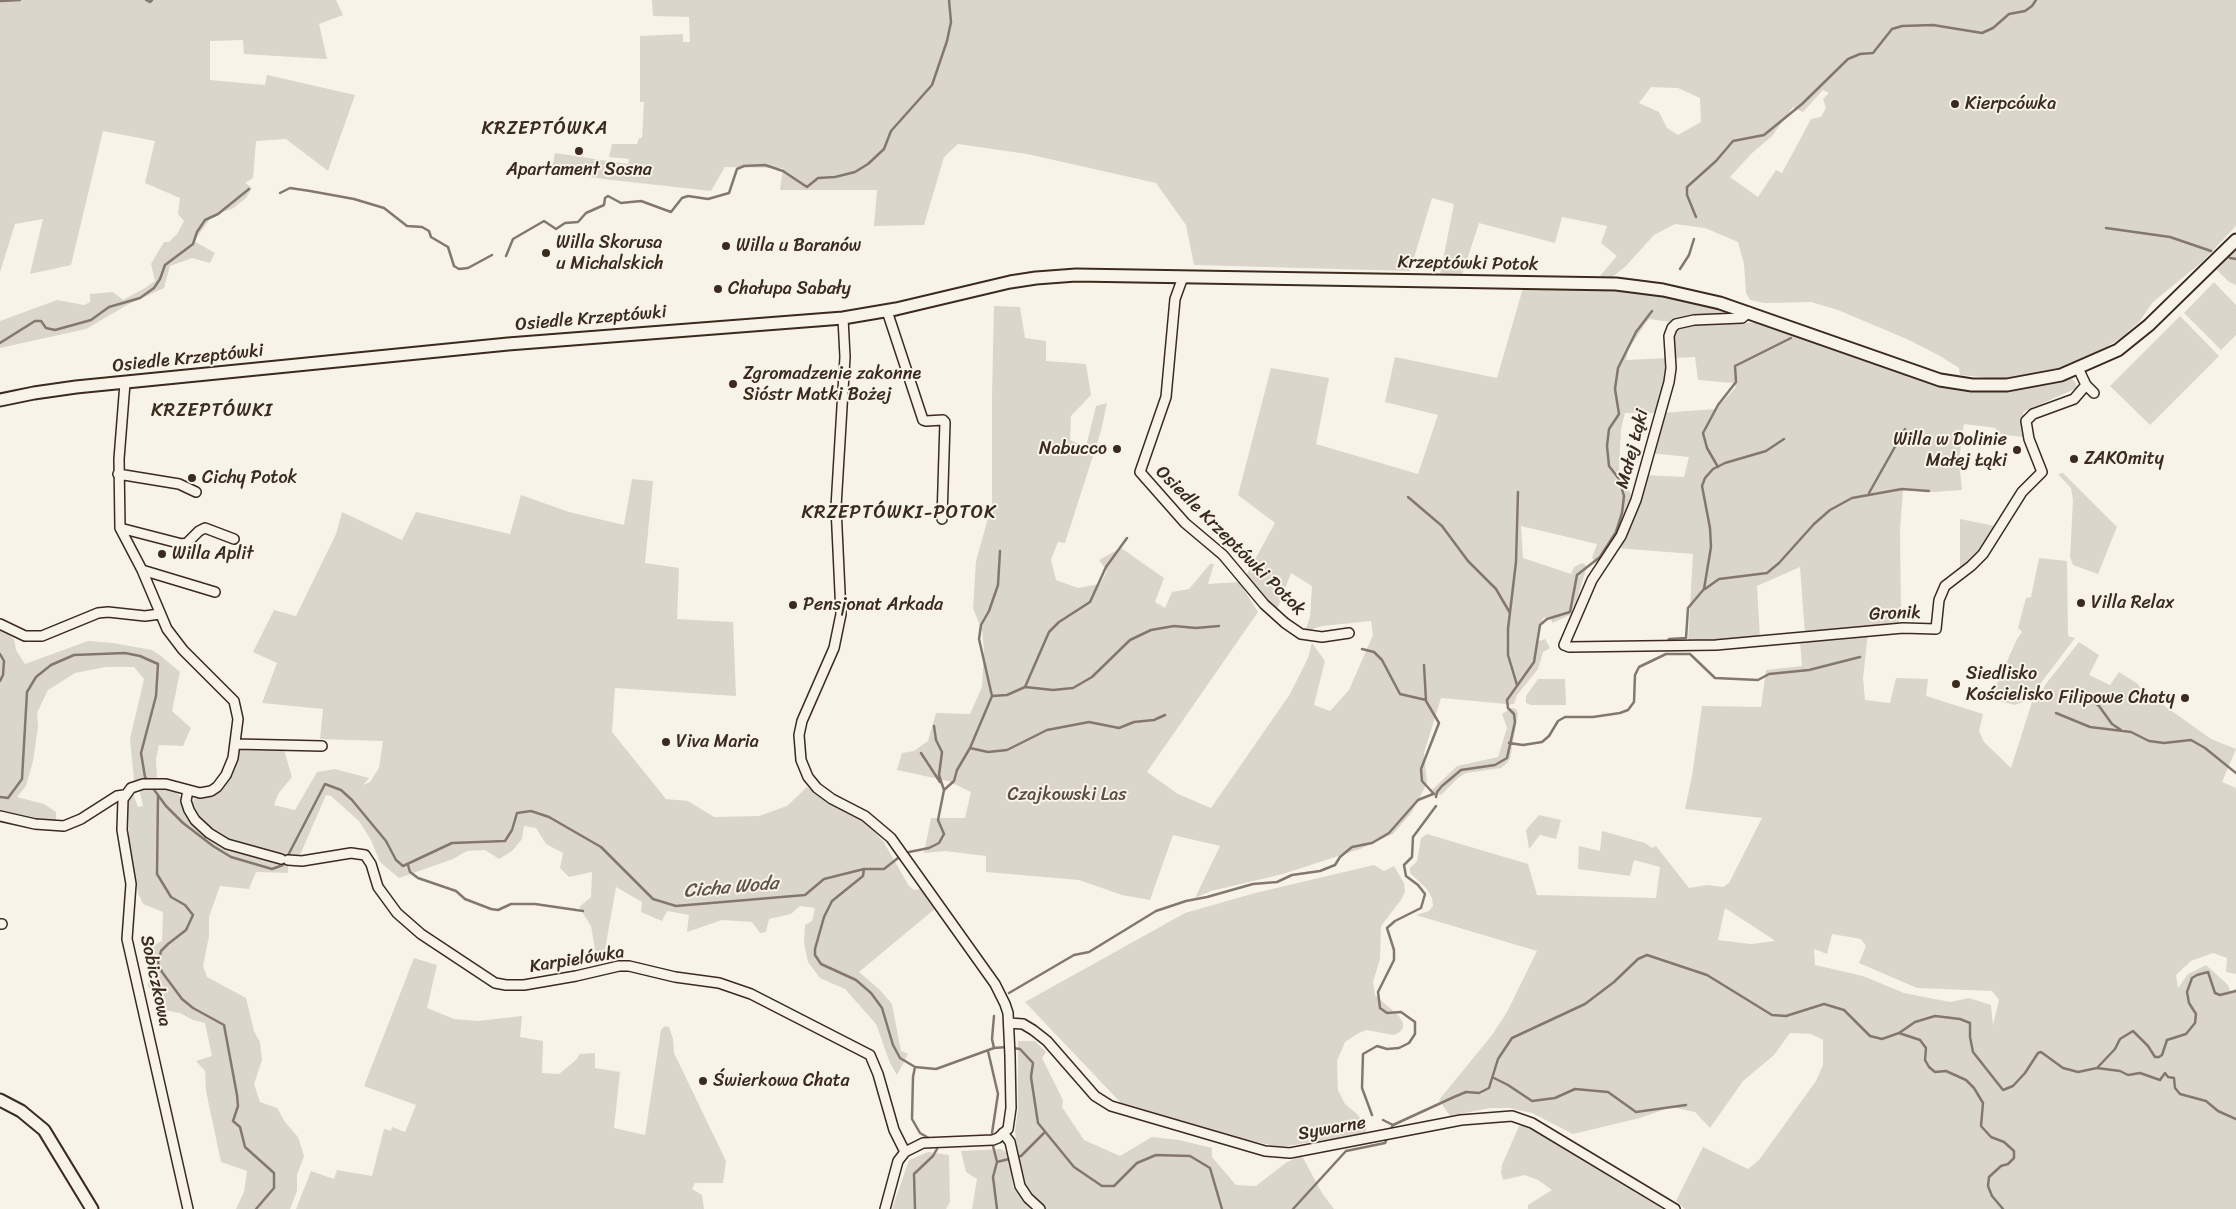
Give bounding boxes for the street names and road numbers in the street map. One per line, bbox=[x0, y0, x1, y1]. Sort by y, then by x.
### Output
street label: Krzeptówki Potok bbox=[1397, 252, 1539, 276]
street label: Osiedle Krzeptówki bbox=[514, 302, 668, 336]
street label: Osiedle Krzeptówki bbox=[111, 340, 265, 378]
street label: Małej Łąki bbox=[1612, 407, 1654, 491]
street label: Osiedle Krzeptówki Potok bbox=[1151, 462, 1309, 620]
street label: Gronik bbox=[1869, 602, 1921, 626]
street label: Sobiczkowa bbox=[135, 933, 175, 1029]
street label: Karpielówka bbox=[528, 942, 626, 978]
street label: Sywarne bbox=[1296, 1112, 1368, 1146]

